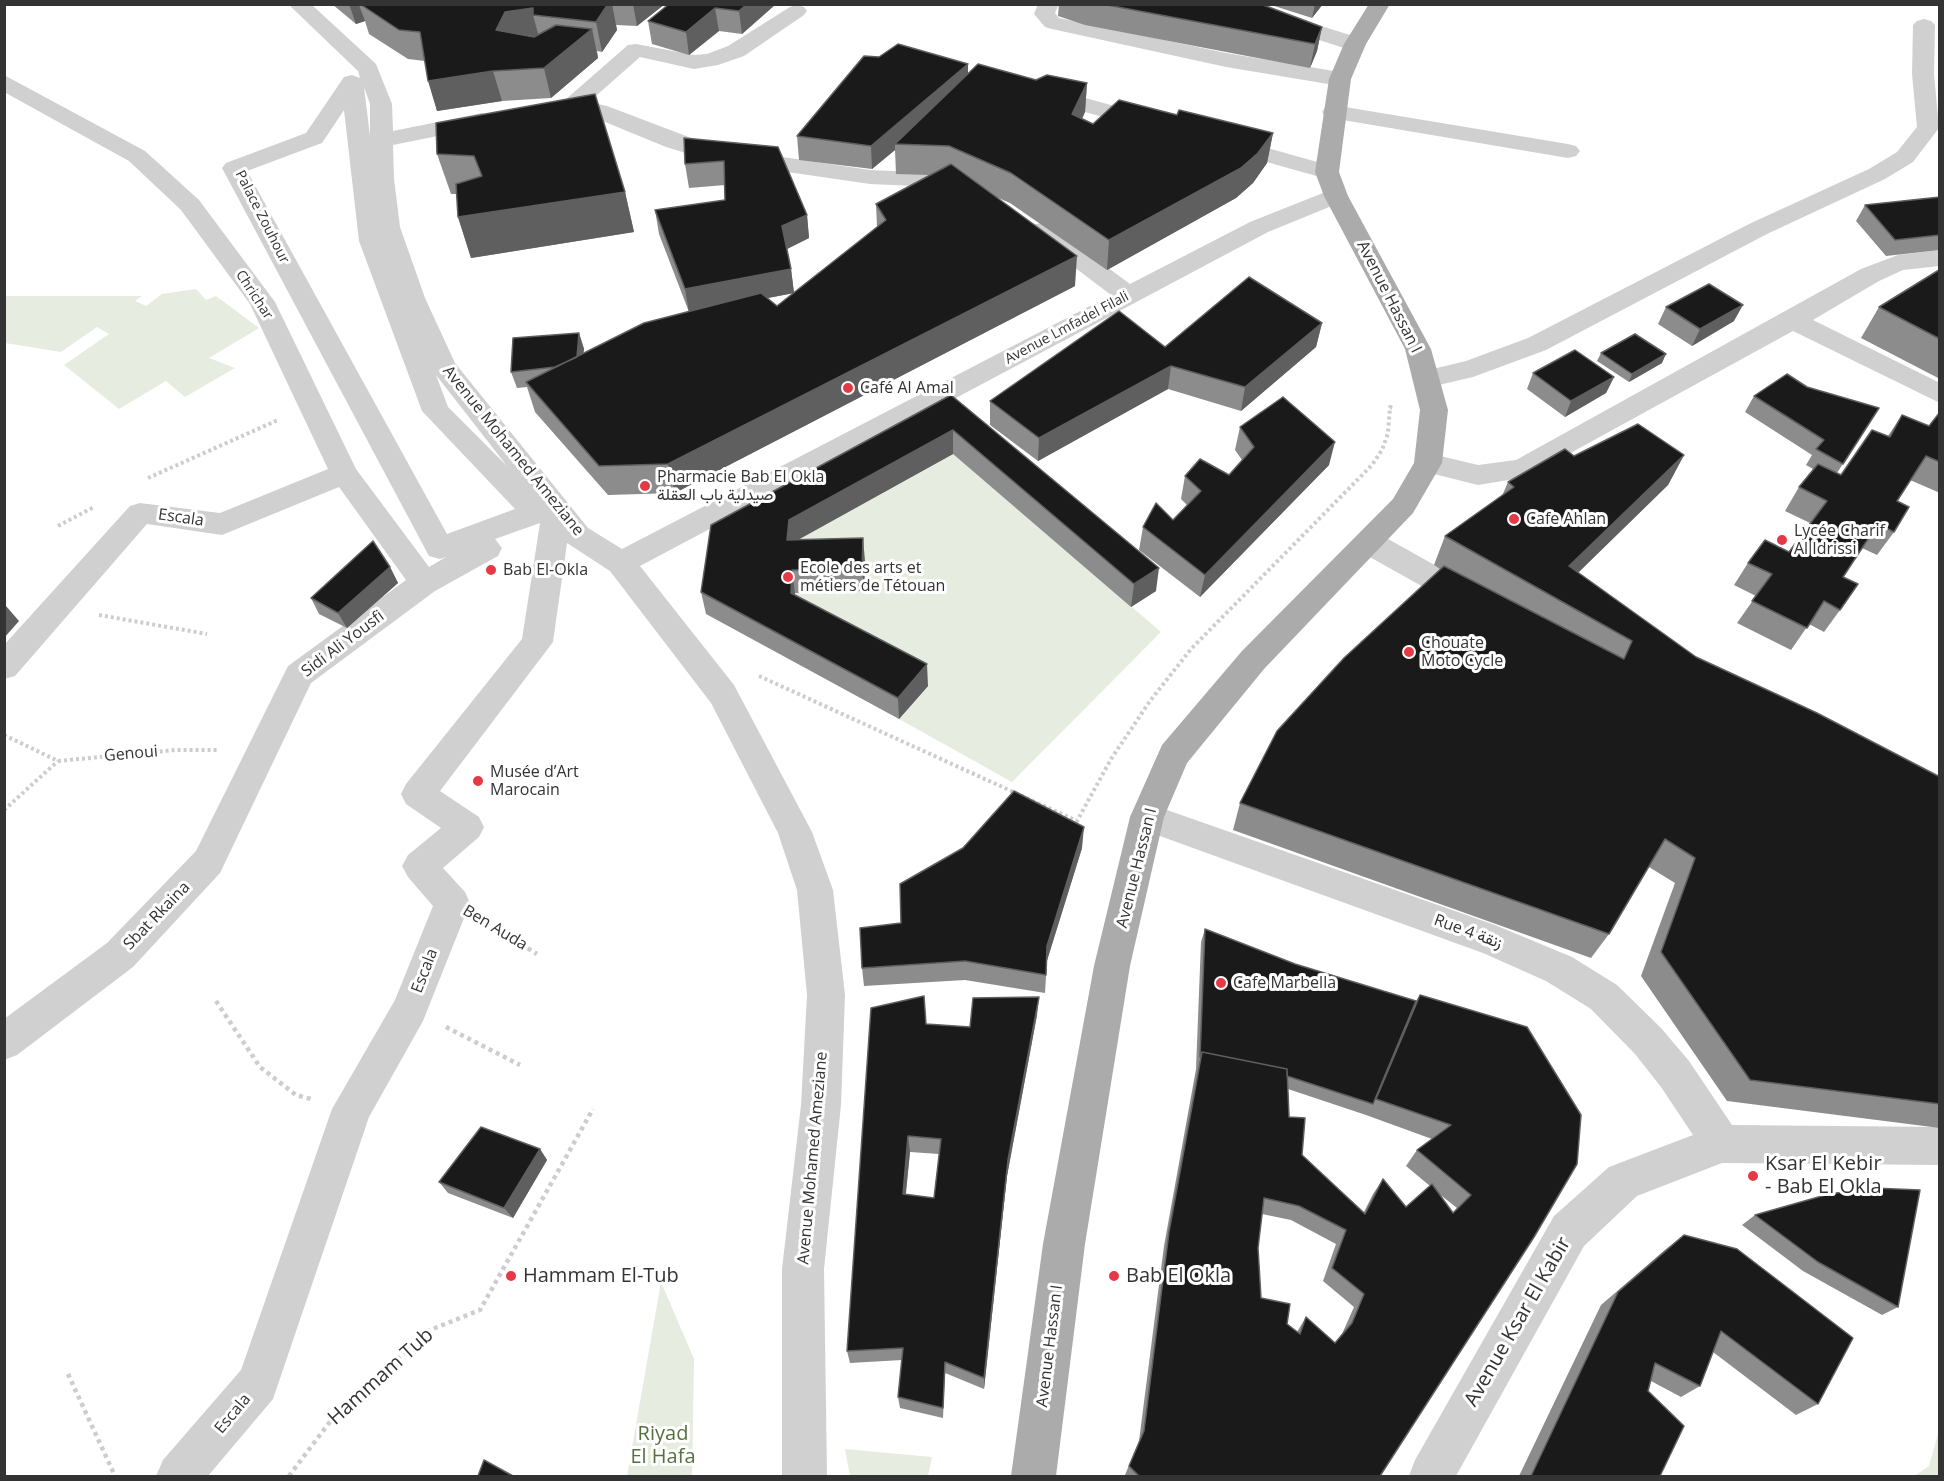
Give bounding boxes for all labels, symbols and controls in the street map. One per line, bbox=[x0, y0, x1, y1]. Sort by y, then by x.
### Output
street label: Palace Zouhour bbox=[231, 168, 293, 266]
street label: Avenue Hassan I bbox=[1352, 238, 1426, 356]
street label: Chrichar bbox=[232, 267, 276, 323]
street label: Avenue Lmfadel Filali bbox=[1002, 288, 1132, 368]
street label: Avenue Mohamed Ameziane bbox=[438, 362, 588, 540]
place label: Café Al Amal bbox=[860, 378, 954, 398]
marker: Café Al Amal bbox=[841, 381, 855, 395]
place label: Pharmacie Bab El Okla صيدلية باب العقلة bbox=[657, 467, 824, 505]
marker: Pharmacie Bab El Okla صيدلية باب العقلة bbox=[638, 479, 652, 493]
street label: Escala bbox=[157, 505, 205, 531]
place label: Cafe Ahlan bbox=[1526, 509, 1606, 529]
marker: Cafe Ahlan bbox=[1507, 512, 1521, 526]
place label: Lycée Charif Al Idrissi bbox=[1794, 521, 1885, 559]
marker: Lycée Charif Al Idrissi bbox=[1775, 533, 1789, 547]
place label: Ecole des arts et métiers de Tétouan bbox=[800, 558, 945, 596]
place label: Bab El-Okla bbox=[503, 560, 588, 580]
marker: Bab El-Okla bbox=[484, 563, 498, 577]
marker: Ecole des arts et métiers de Tétouan bbox=[781, 570, 795, 584]
street label: Sidi Ali Yousfi bbox=[298, 607, 388, 681]
place label: Chouate Moto Cycle bbox=[1421, 633, 1503, 671]
marker: Chouate Moto Cycle bbox=[1402, 645, 1416, 659]
street label: Genoui bbox=[103, 742, 159, 766]
place label: Musée d’Art Marocain bbox=[490, 762, 579, 800]
marker: Musée d’Art Marocain bbox=[471, 774, 485, 788]
street label: Avenue Hassan I bbox=[1113, 806, 1161, 930]
street label: Sbat Rkaina bbox=[120, 878, 194, 954]
street label: Ben Auda bbox=[459, 901, 531, 955]
street label: Rue 4 زنقة bbox=[1431, 911, 1505, 953]
street label: Escala bbox=[408, 946, 442, 996]
place label: Cafe Marbella bbox=[1233, 973, 1336, 993]
marker: Cafe Marbella bbox=[1214, 976, 1228, 990]
street label: Avenue Mohamed Ameziane bbox=[794, 1051, 832, 1265]
place label: Ksar El Kebir - Bab El Okla bbox=[1765, 1152, 1882, 1199]
marker: Ksar El Kebir - Bab El Okla bbox=[1746, 1169, 1760, 1183]
street label: Avenue Ksar El Kabir bbox=[1460, 1233, 1576, 1411]
place label: Hammam El-Tub bbox=[523, 1264, 679, 1288]
place label: Bab El Okla bbox=[1126, 1264, 1231, 1288]
marker: Hammam El-Tub bbox=[504, 1269, 518, 1283]
marker: Bab El Okla bbox=[1107, 1269, 1121, 1283]
street label: Avenue Hassan I bbox=[1033, 1284, 1067, 1408]
street label: Hammam Tub bbox=[323, 1324, 439, 1430]
street label: Escala bbox=[211, 1390, 255, 1438]
park label: Riyad El Hafa bbox=[630, 1422, 696, 1469]

